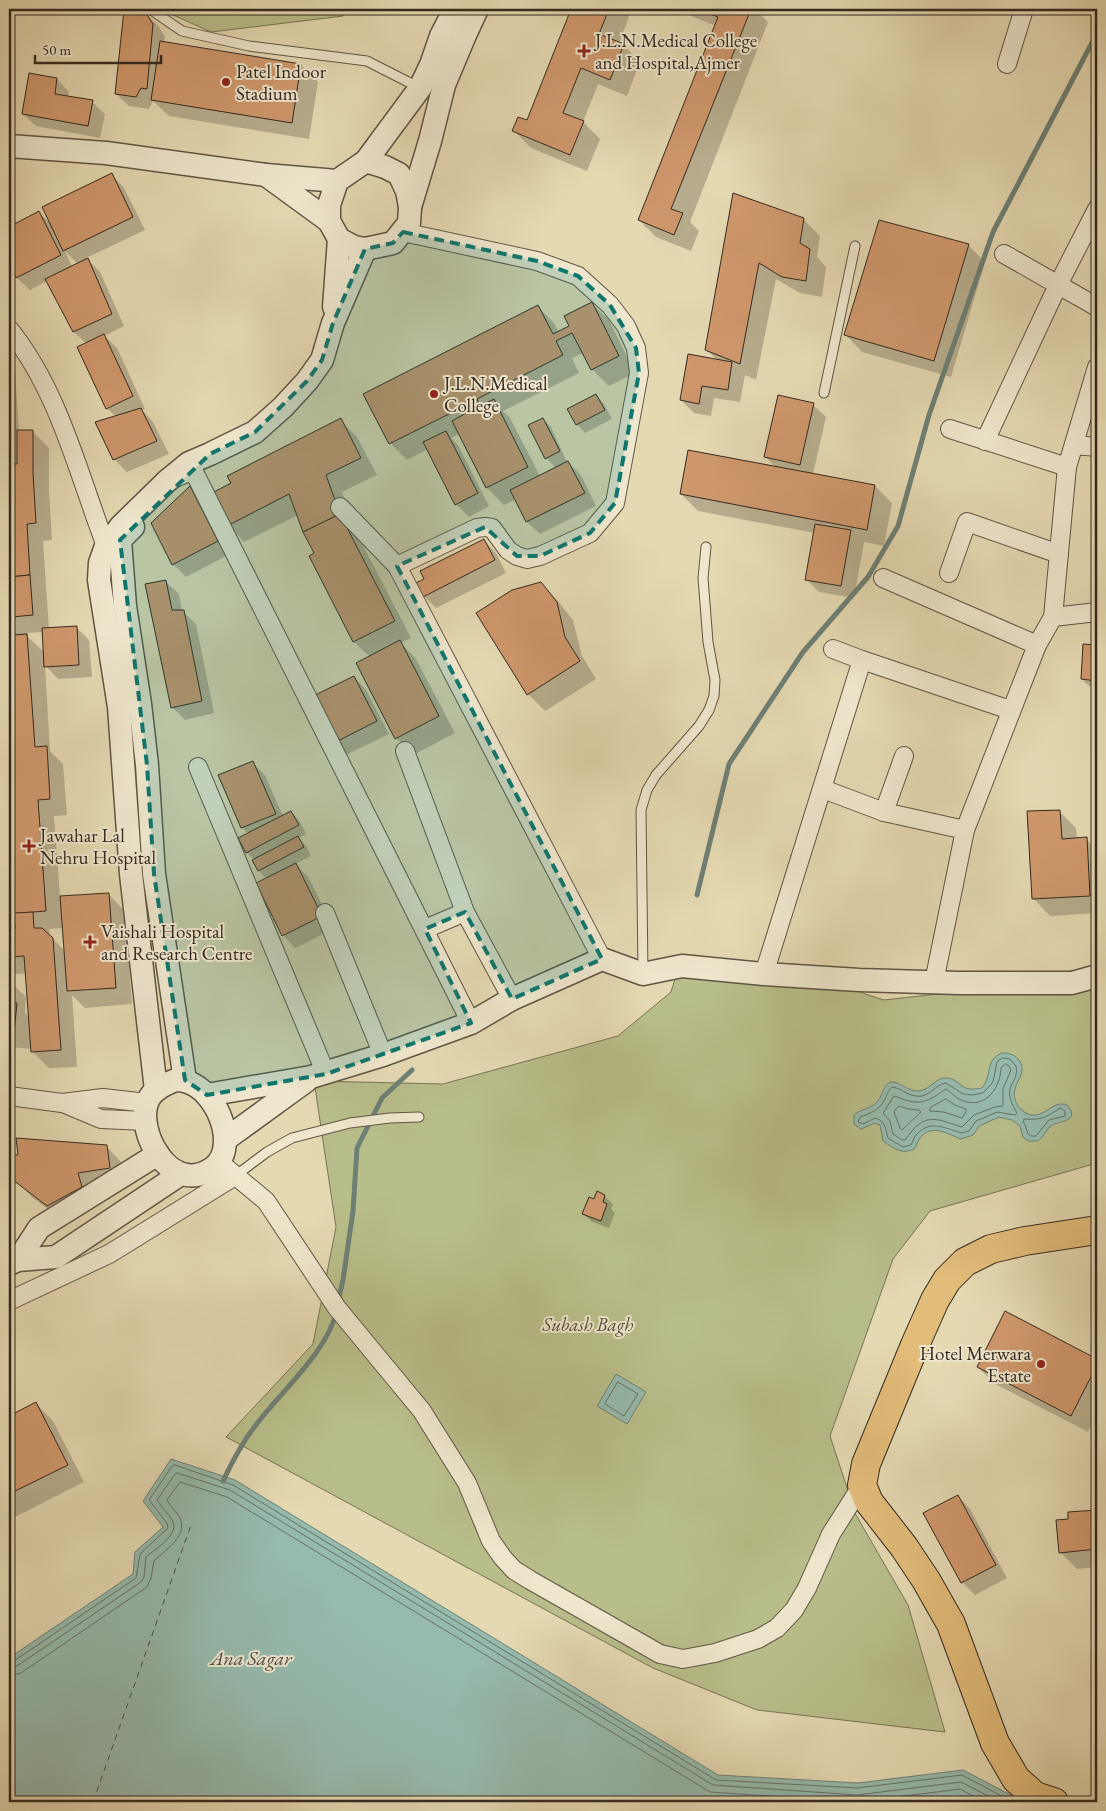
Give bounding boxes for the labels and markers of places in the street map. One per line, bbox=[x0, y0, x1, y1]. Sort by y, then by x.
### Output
place label: J.L.N.Medical College and Hospital,Ajmer bbox=[593, 28, 757, 75]
marker: J.L.N.Medical College and Hospital,Ajmer bbox=[577, 44, 591, 58]
place label: Patel Indoor Stadium bbox=[236, 59, 327, 106]
marker: Patel Indoor Stadium bbox=[220, 76, 232, 88]
place label: J.L.N.Medical College bbox=[442, 371, 548, 418]
marker: J.L.N.Medical College bbox=[428, 388, 440, 400]
place label: Jawahar Lal Nehru Hospital bbox=[38, 823, 156, 870]
marker: Jawahar Lal Nehru Hospital bbox=[22, 839, 36, 853]
place label: Vaishali Hospital and Research Centre bbox=[101, 919, 252, 966]
marker: Vaishali Hospital and Research Centre bbox=[83, 935, 97, 949]
place label: Hotel Merwara Estate bbox=[920, 1341, 1031, 1388]
marker: Hotel Merwara Estate bbox=[1035, 1358, 1047, 1370]

